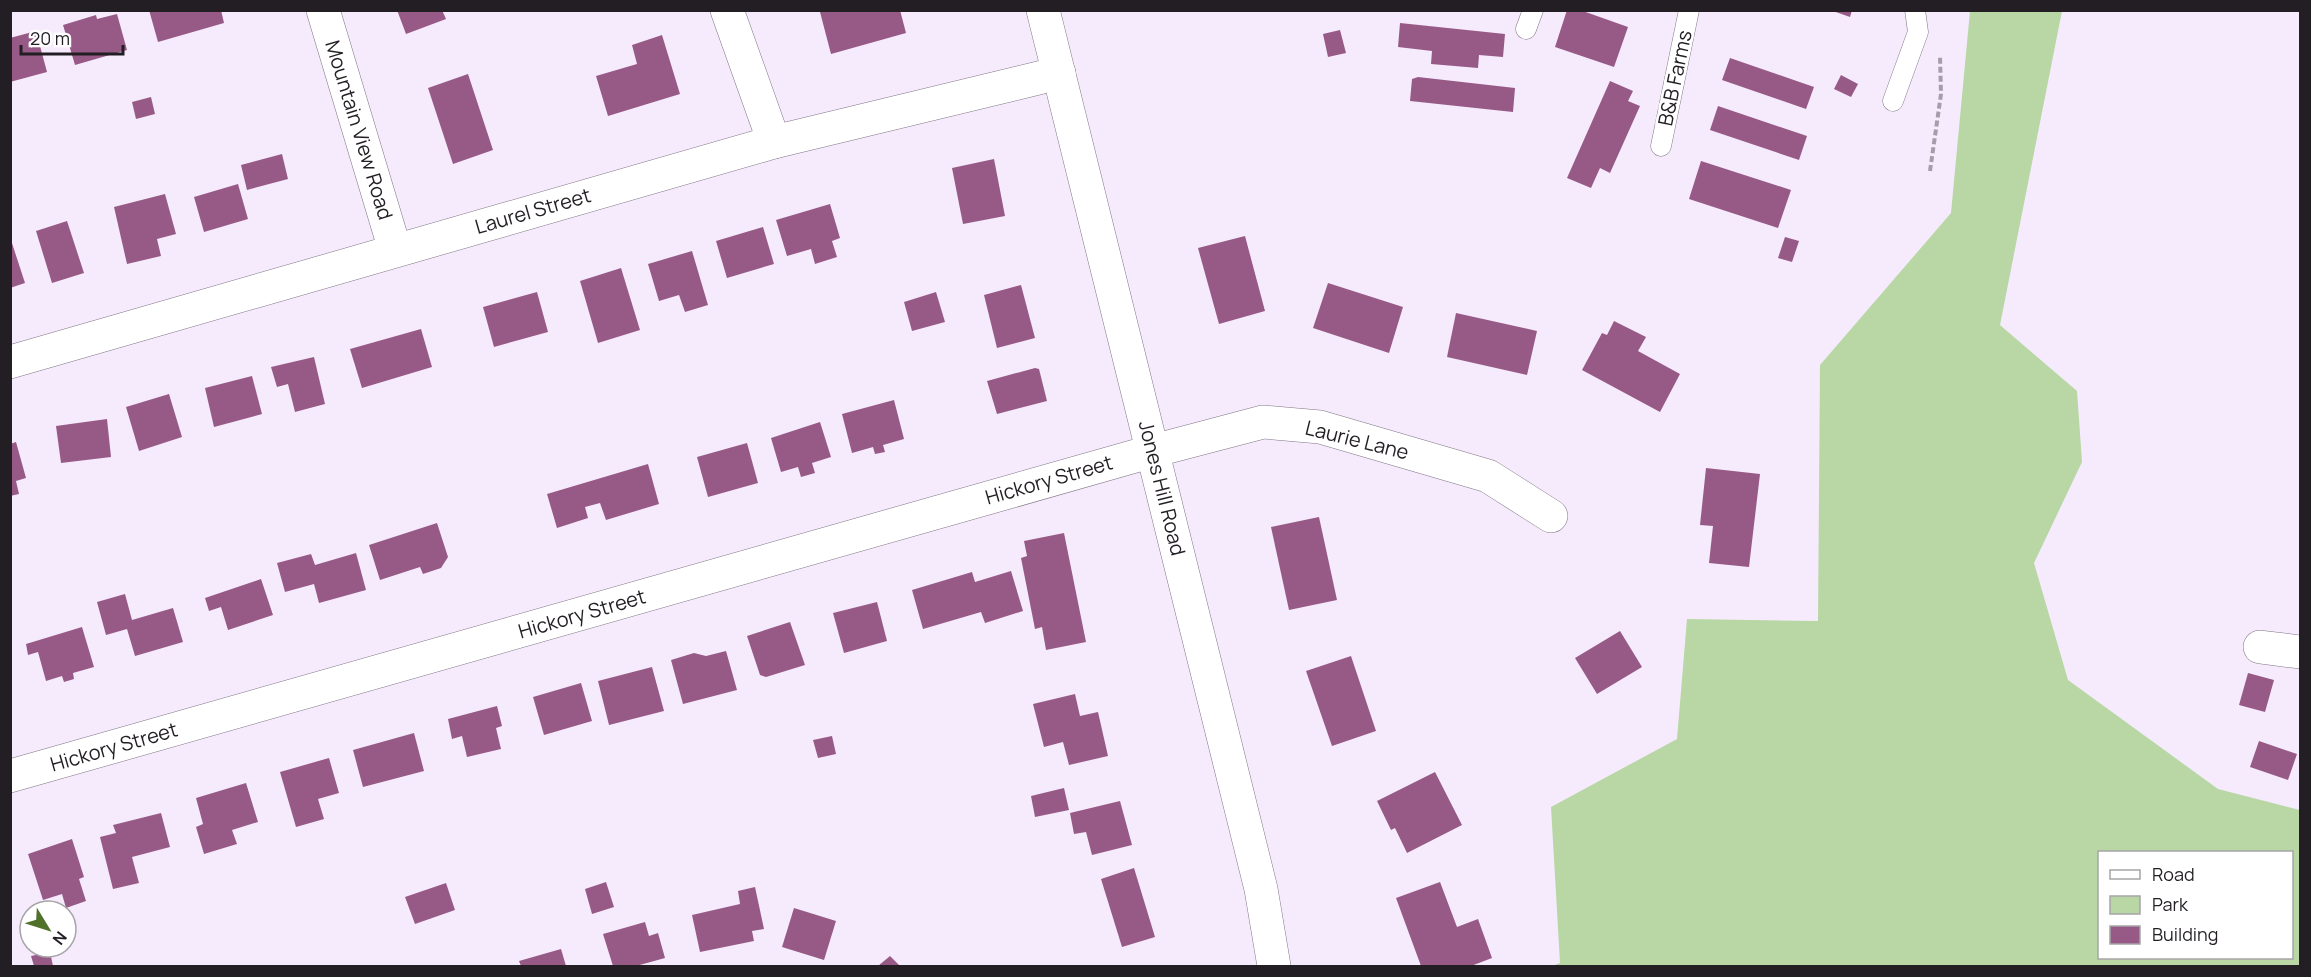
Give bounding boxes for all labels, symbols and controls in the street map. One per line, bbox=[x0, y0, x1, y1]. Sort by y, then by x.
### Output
scale bar bbox=[21, 18, 123, 56]
text: 20 m bbox=[30, 26, 70, 50]
street label: B&B Farms bbox=[1651, 28, 1698, 128]
street label: Mountain View Road bbox=[319, 37, 400, 223]
street label: Laurel Street bbox=[472, 181, 594, 240]
street label: Laurie Lane bbox=[1303, 414, 1412, 465]
street label: Jones Hill Road bbox=[1133, 418, 1192, 558]
street label: Hickory Street bbox=[982, 448, 1116, 511]
street label: Hickory Street bbox=[515, 582, 649, 645]
street label: Hickory Street bbox=[47, 715, 181, 778]
legend bbox=[2098, 851, 2293, 959]
text: Road bbox=[2152, 862, 2195, 886]
text: Park bbox=[2152, 892, 2189, 916]
north arrow bbox=[18, 899, 78, 959]
text: Building bbox=[2152, 922, 2218, 946]
text: N bbox=[48, 927, 72, 950]

